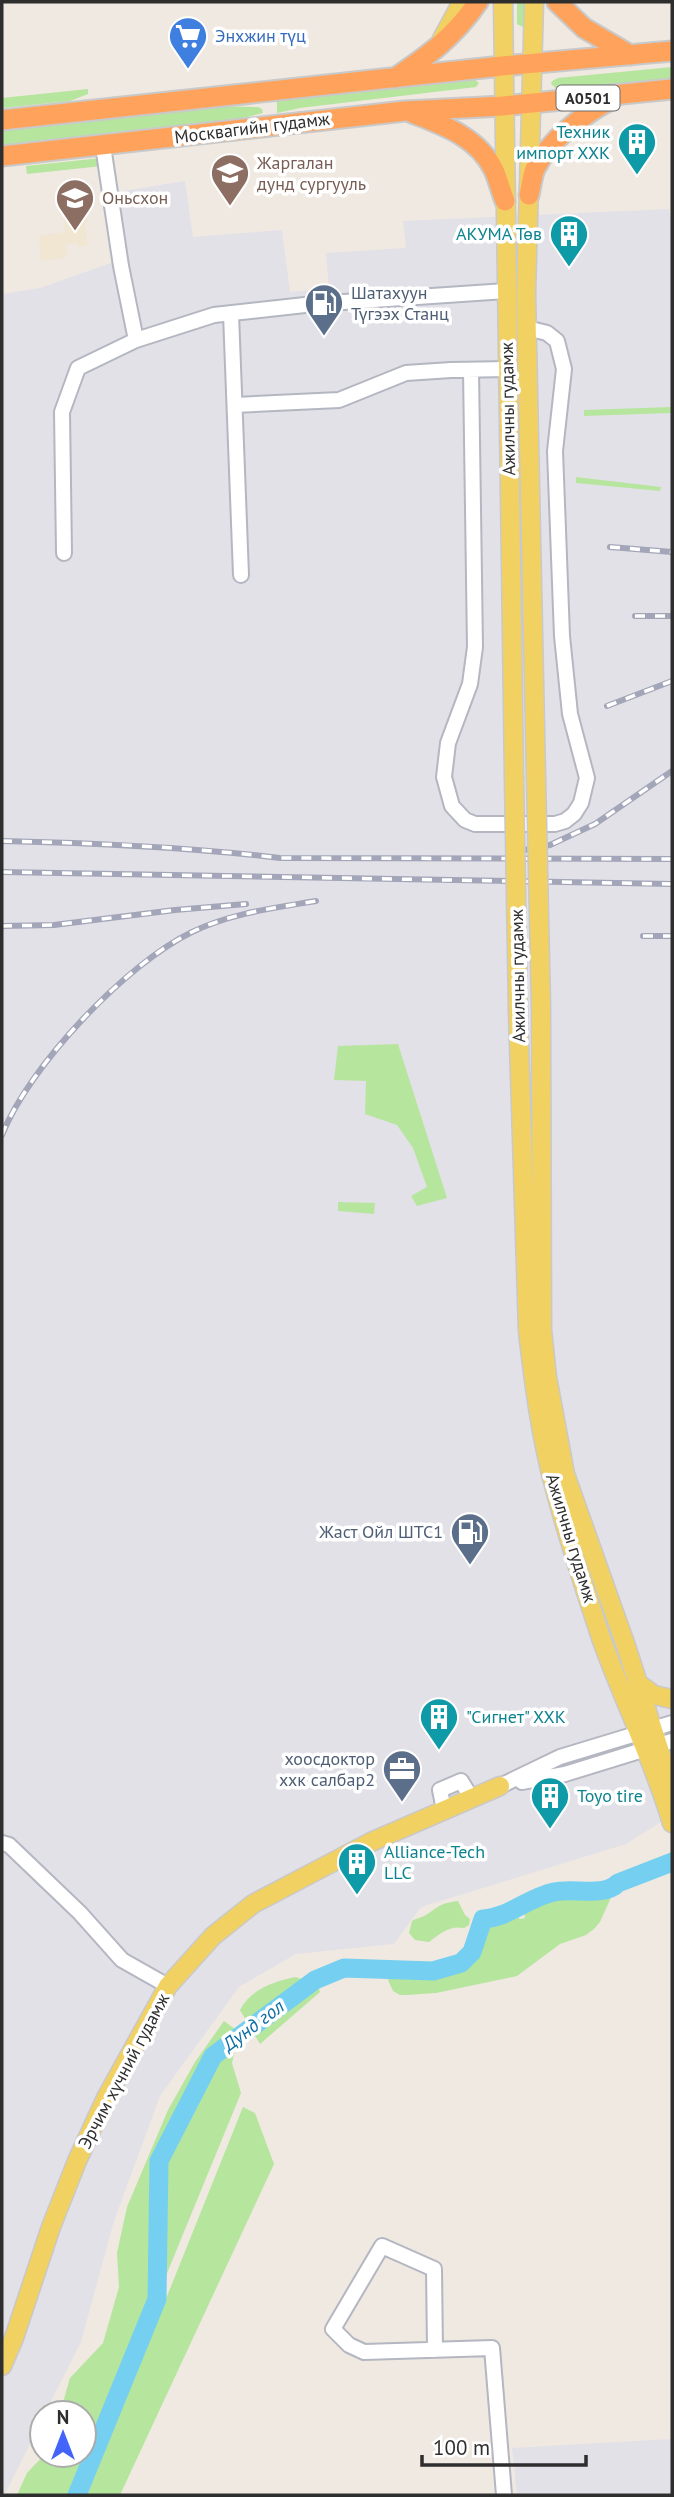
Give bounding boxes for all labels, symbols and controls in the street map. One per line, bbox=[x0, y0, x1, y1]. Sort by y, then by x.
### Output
supermarket icon: Энхжин түц bbox=[167, 15, 209, 70]
place label: Энхжин түц bbox=[215, 24, 306, 47]
road number: A0501 bbox=[556, 86, 620, 110]
street label: Москвагийн гудамж bbox=[173, 107, 331, 148]
place label: Техник импорт ХХК bbox=[516, 120, 610, 164]
building icon: Техник импорт ХХК bbox=[616, 121, 658, 176]
place label: Жаргалан дунд сургууль bbox=[256, 151, 366, 195]
school or university icon: Жаргалан дунд сургууль bbox=[209, 152, 251, 207]
school or university icon: Оньсхон bbox=[54, 177, 96, 232]
place label: Оньсхон bbox=[102, 186, 168, 209]
building icon: АКУМА Төв bbox=[548, 213, 590, 268]
place label: АКУМА Төв bbox=[456, 222, 542, 245]
place label: Шатахуун Түгээх Станц bbox=[351, 281, 449, 325]
fuel station icon: Шатахуун Түгээх Станц bbox=[303, 282, 345, 337]
street label: Ажилчны гудамж bbox=[495, 342, 520, 476]
street label: Ажилчны гудамж bbox=[505, 909, 530, 1043]
street label: Ажилчны гудамж bbox=[541, 1471, 602, 1605]
fuel station icon: Жаст Ойл ШТС1 bbox=[449, 1511, 491, 1566]
place label: Жаст Ойл ШТС1 bbox=[318, 1520, 443, 1543]
building icon: "Сигнет" ХХК bbox=[418, 1696, 460, 1751]
place label: "Сигнет" ХХК bbox=[466, 1705, 566, 1728]
place label: хоосдоктор ххк салбар2 bbox=[279, 1747, 375, 1791]
office icon: хоосдоктор ххк салбар2 bbox=[381, 1748, 423, 1803]
building icon: Toyo tire bbox=[529, 1775, 571, 1830]
place label: Toyo tire bbox=[577, 1784, 643, 1807]
place label: Alliance-Tech LLC bbox=[384, 1840, 485, 1884]
building icon: Alliance-Tech LLC bbox=[336, 1841, 378, 1896]
street label: Эрчим хүчний гудамж bbox=[73, 1989, 174, 2152]
water label: Дунд гол bbox=[216, 1994, 289, 2057]
north arrow bbox=[28, 2399, 98, 2469]
text: N bbox=[57, 2405, 69, 2429]
scale bar bbox=[422, 2424, 586, 2468]
text: 100 m bbox=[433, 2434, 490, 2461]

